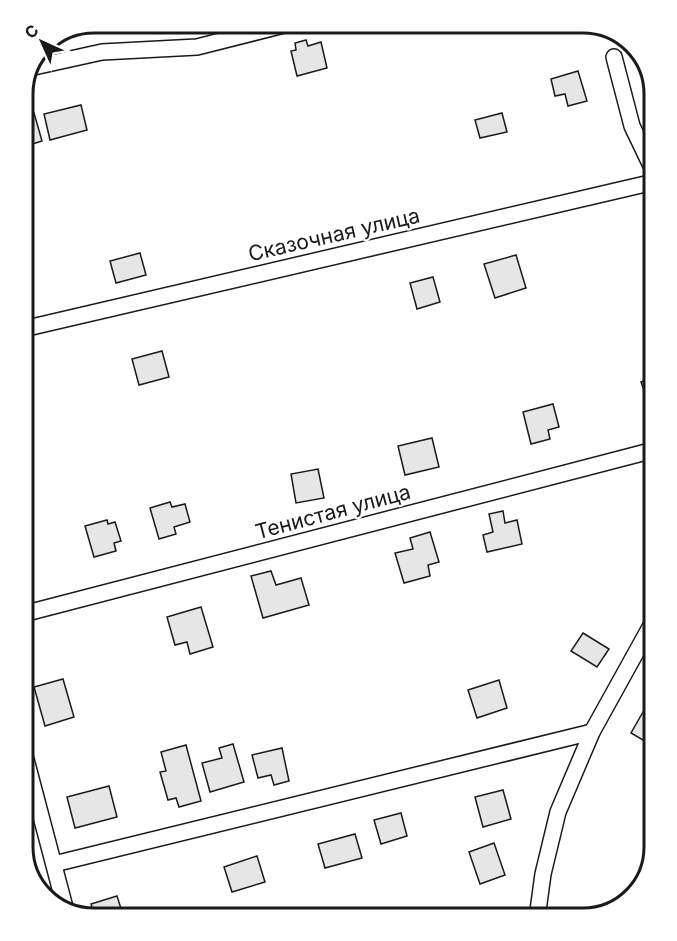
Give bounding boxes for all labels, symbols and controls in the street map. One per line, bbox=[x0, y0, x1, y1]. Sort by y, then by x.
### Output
north arrow bbox=[12, 12, 72, 72]
text: С bbox=[20, 20, 43, 43]
street label: Сказочная улица bbox=[246, 203, 422, 266]
street label: Тенистая улица bbox=[252, 479, 413, 544]

